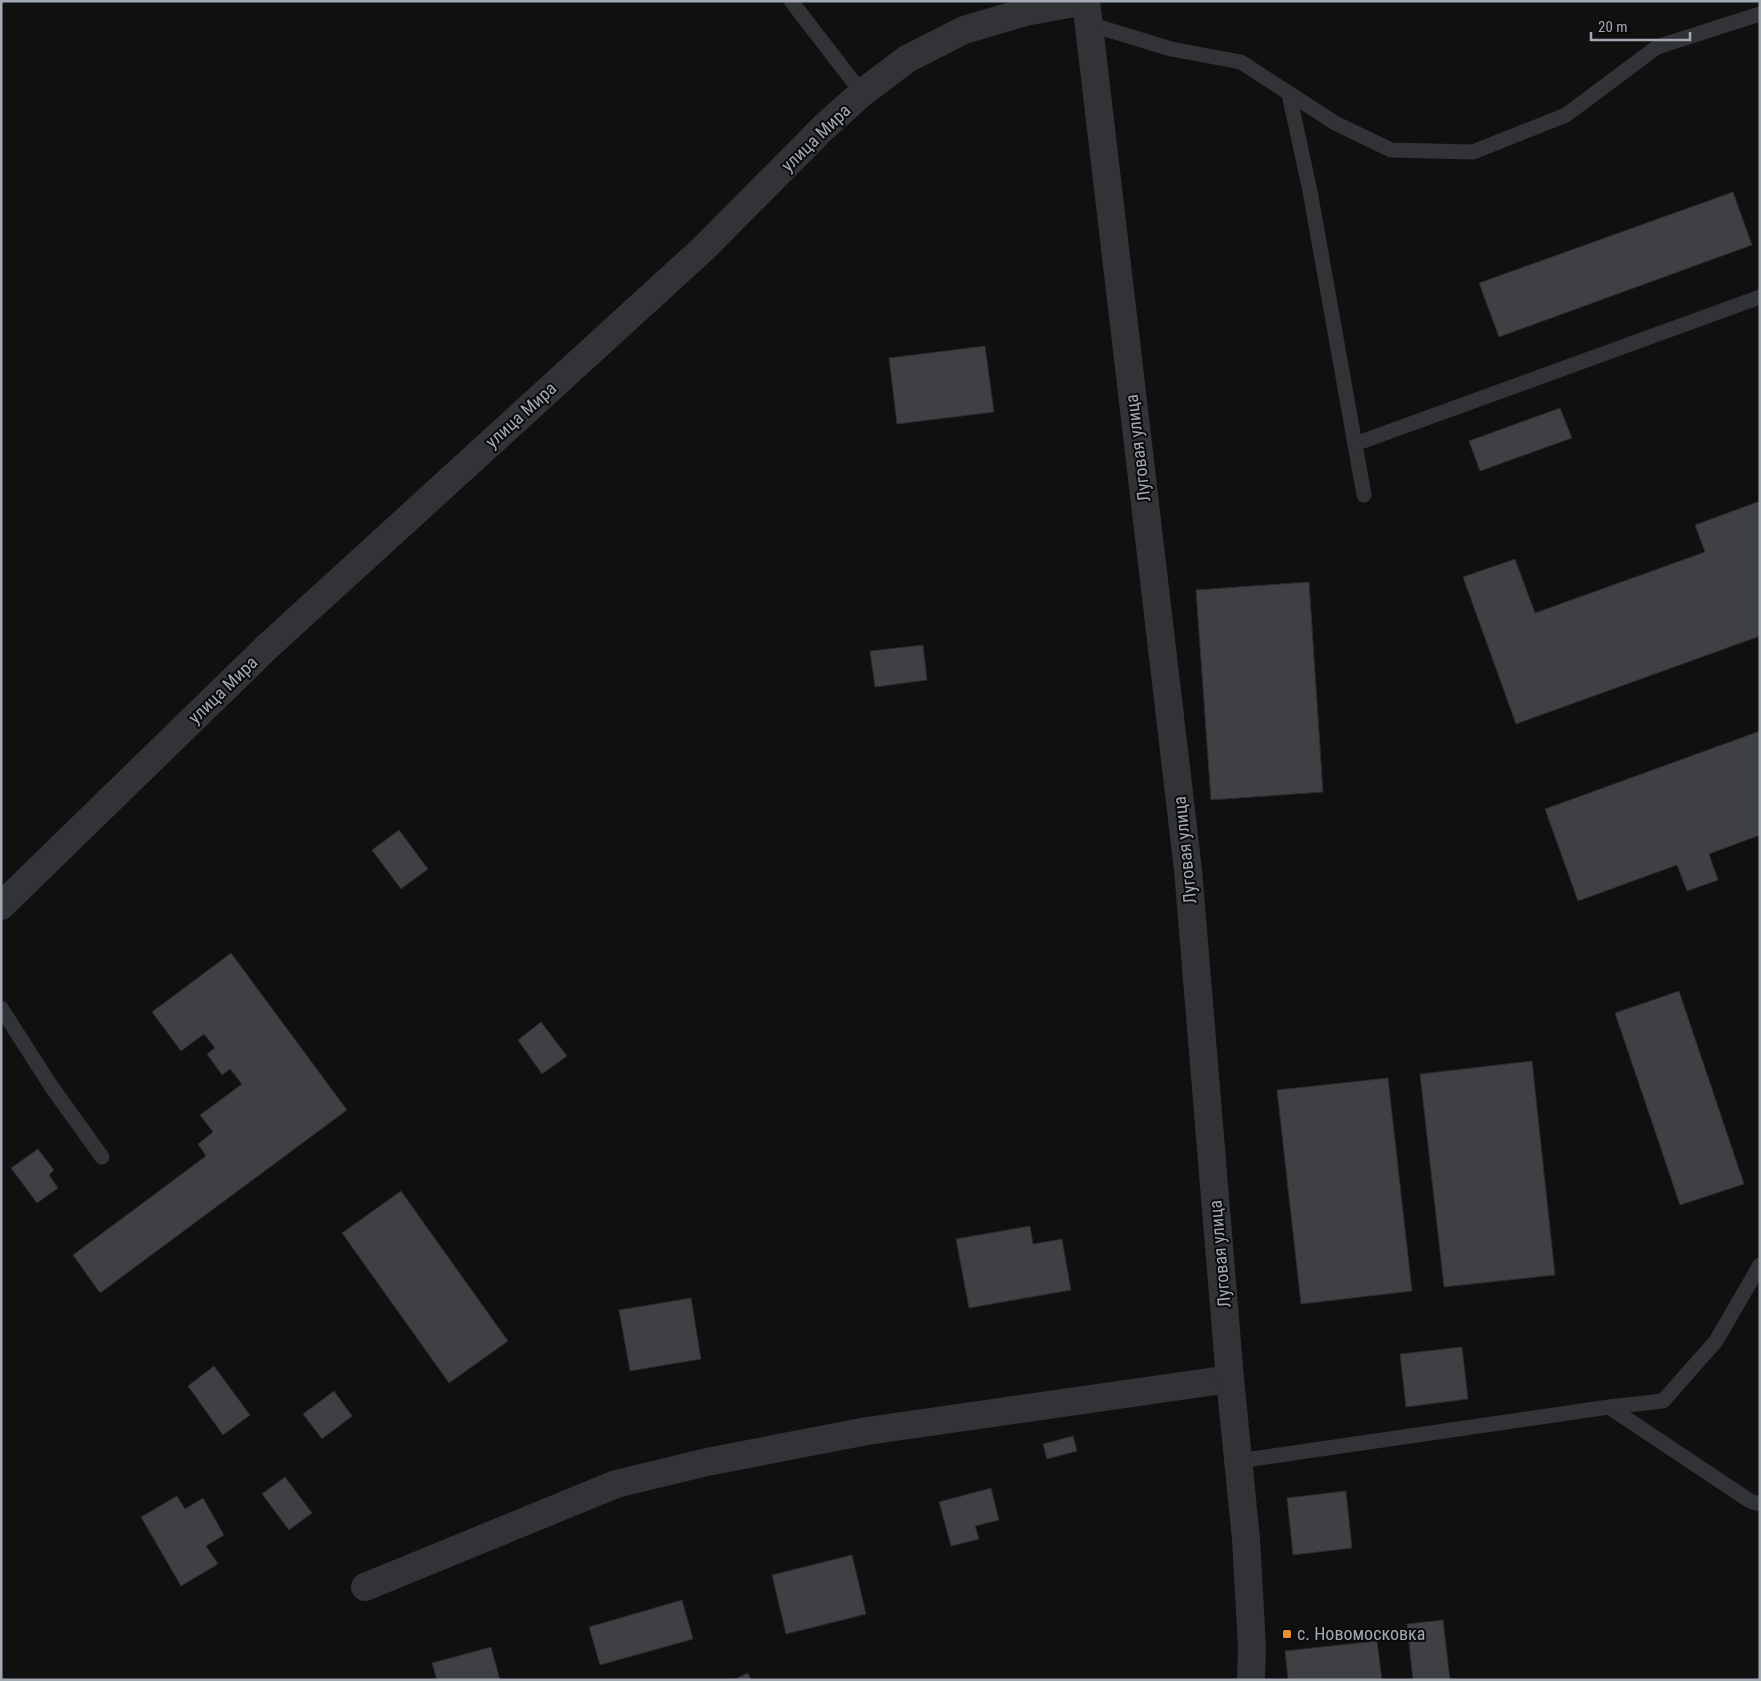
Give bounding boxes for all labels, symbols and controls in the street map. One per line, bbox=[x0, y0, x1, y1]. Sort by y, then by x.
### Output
scale bar bbox=[1591, 10, 1690, 42]
text: 20 m bbox=[1598, 18, 1628, 36]
street label: улица Мира bbox=[777, 100, 855, 176]
street label: улица Мира bbox=[481, 377, 560, 452]
street label: Луговая улица bbox=[1120, 393, 1155, 503]
street label: улица Мира bbox=[184, 652, 262, 728]
street label: Луговая улица bbox=[1168, 795, 1201, 905]
street label: Луговая улица bbox=[1204, 1199, 1235, 1309]
place label: с. Новомосковка bbox=[1297, 1623, 1425, 1644]
marker: с. Новомосковка bbox=[1281, 1628, 1293, 1640]

